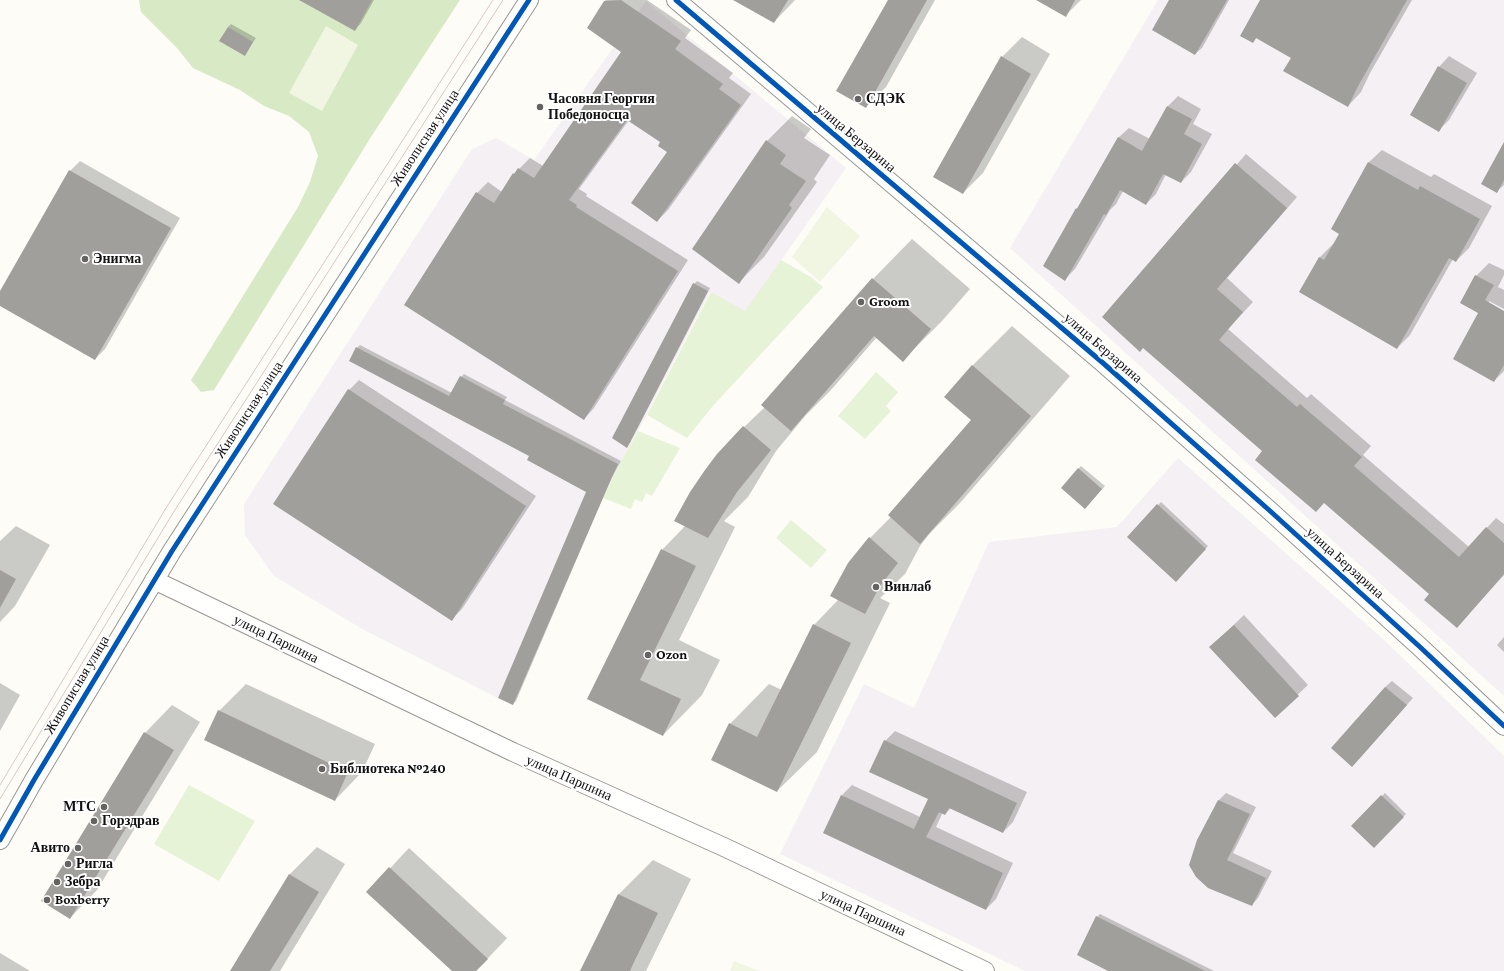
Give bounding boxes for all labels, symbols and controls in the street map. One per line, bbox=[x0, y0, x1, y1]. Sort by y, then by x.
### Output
street label: Живописная улица bbox=[387, 86, 463, 190]
place label: Часовня Георгия Победоносца bbox=[548, 91, 655, 124]
place label: СДЭК bbox=[866, 91, 905, 107]
marker: СДЭК bbox=[853, 94, 863, 104]
street label: улица Берзарина bbox=[813, 100, 899, 176]
marker: Часовня Георгия Победоносца bbox=[535, 102, 545, 112]
place label: Энигма bbox=[93, 251, 141, 267]
marker: Энигма bbox=[80, 254, 90, 264]
place label: Groom bbox=[869, 294, 910, 310]
marker: Groom bbox=[856, 297, 866, 307]
street label: улица Берзарина bbox=[1060, 309, 1146, 387]
street label: Живописная улица bbox=[211, 358, 287, 462]
street label: улица Берзарина bbox=[1303, 524, 1387, 602]
place label: Винлаб bbox=[884, 579, 931, 595]
marker: Винлаб bbox=[871, 582, 881, 592]
street label: улица Паршина bbox=[231, 611, 321, 667]
street label: Живописная улица bbox=[41, 633, 113, 737]
place label: Ozon bbox=[656, 647, 687, 663]
marker: Ozon bbox=[643, 650, 653, 660]
street label: улица Паршина bbox=[523, 752, 615, 804]
place label: Библиотека №240 bbox=[330, 761, 446, 777]
marker: Библиотека №240 bbox=[317, 764, 327, 774]
place label: МТС bbox=[63, 799, 96, 815]
marker: МТС bbox=[99, 802, 109, 812]
place label: Горздрав bbox=[102, 813, 159, 829]
marker: Горздрав bbox=[89, 816, 99, 826]
place label: Авито bbox=[31, 840, 70, 856]
marker: Авито bbox=[73, 843, 83, 853]
place label: Ригла bbox=[76, 856, 113, 872]
marker: Ригла bbox=[63, 859, 73, 869]
place label: Зебра bbox=[65, 874, 100, 890]
marker: Зебра bbox=[52, 877, 62, 887]
street label: улица Паршина bbox=[818, 886, 908, 940]
place label: Boxberry bbox=[55, 892, 110, 908]
marker: Boxberry bbox=[42, 895, 52, 905]

